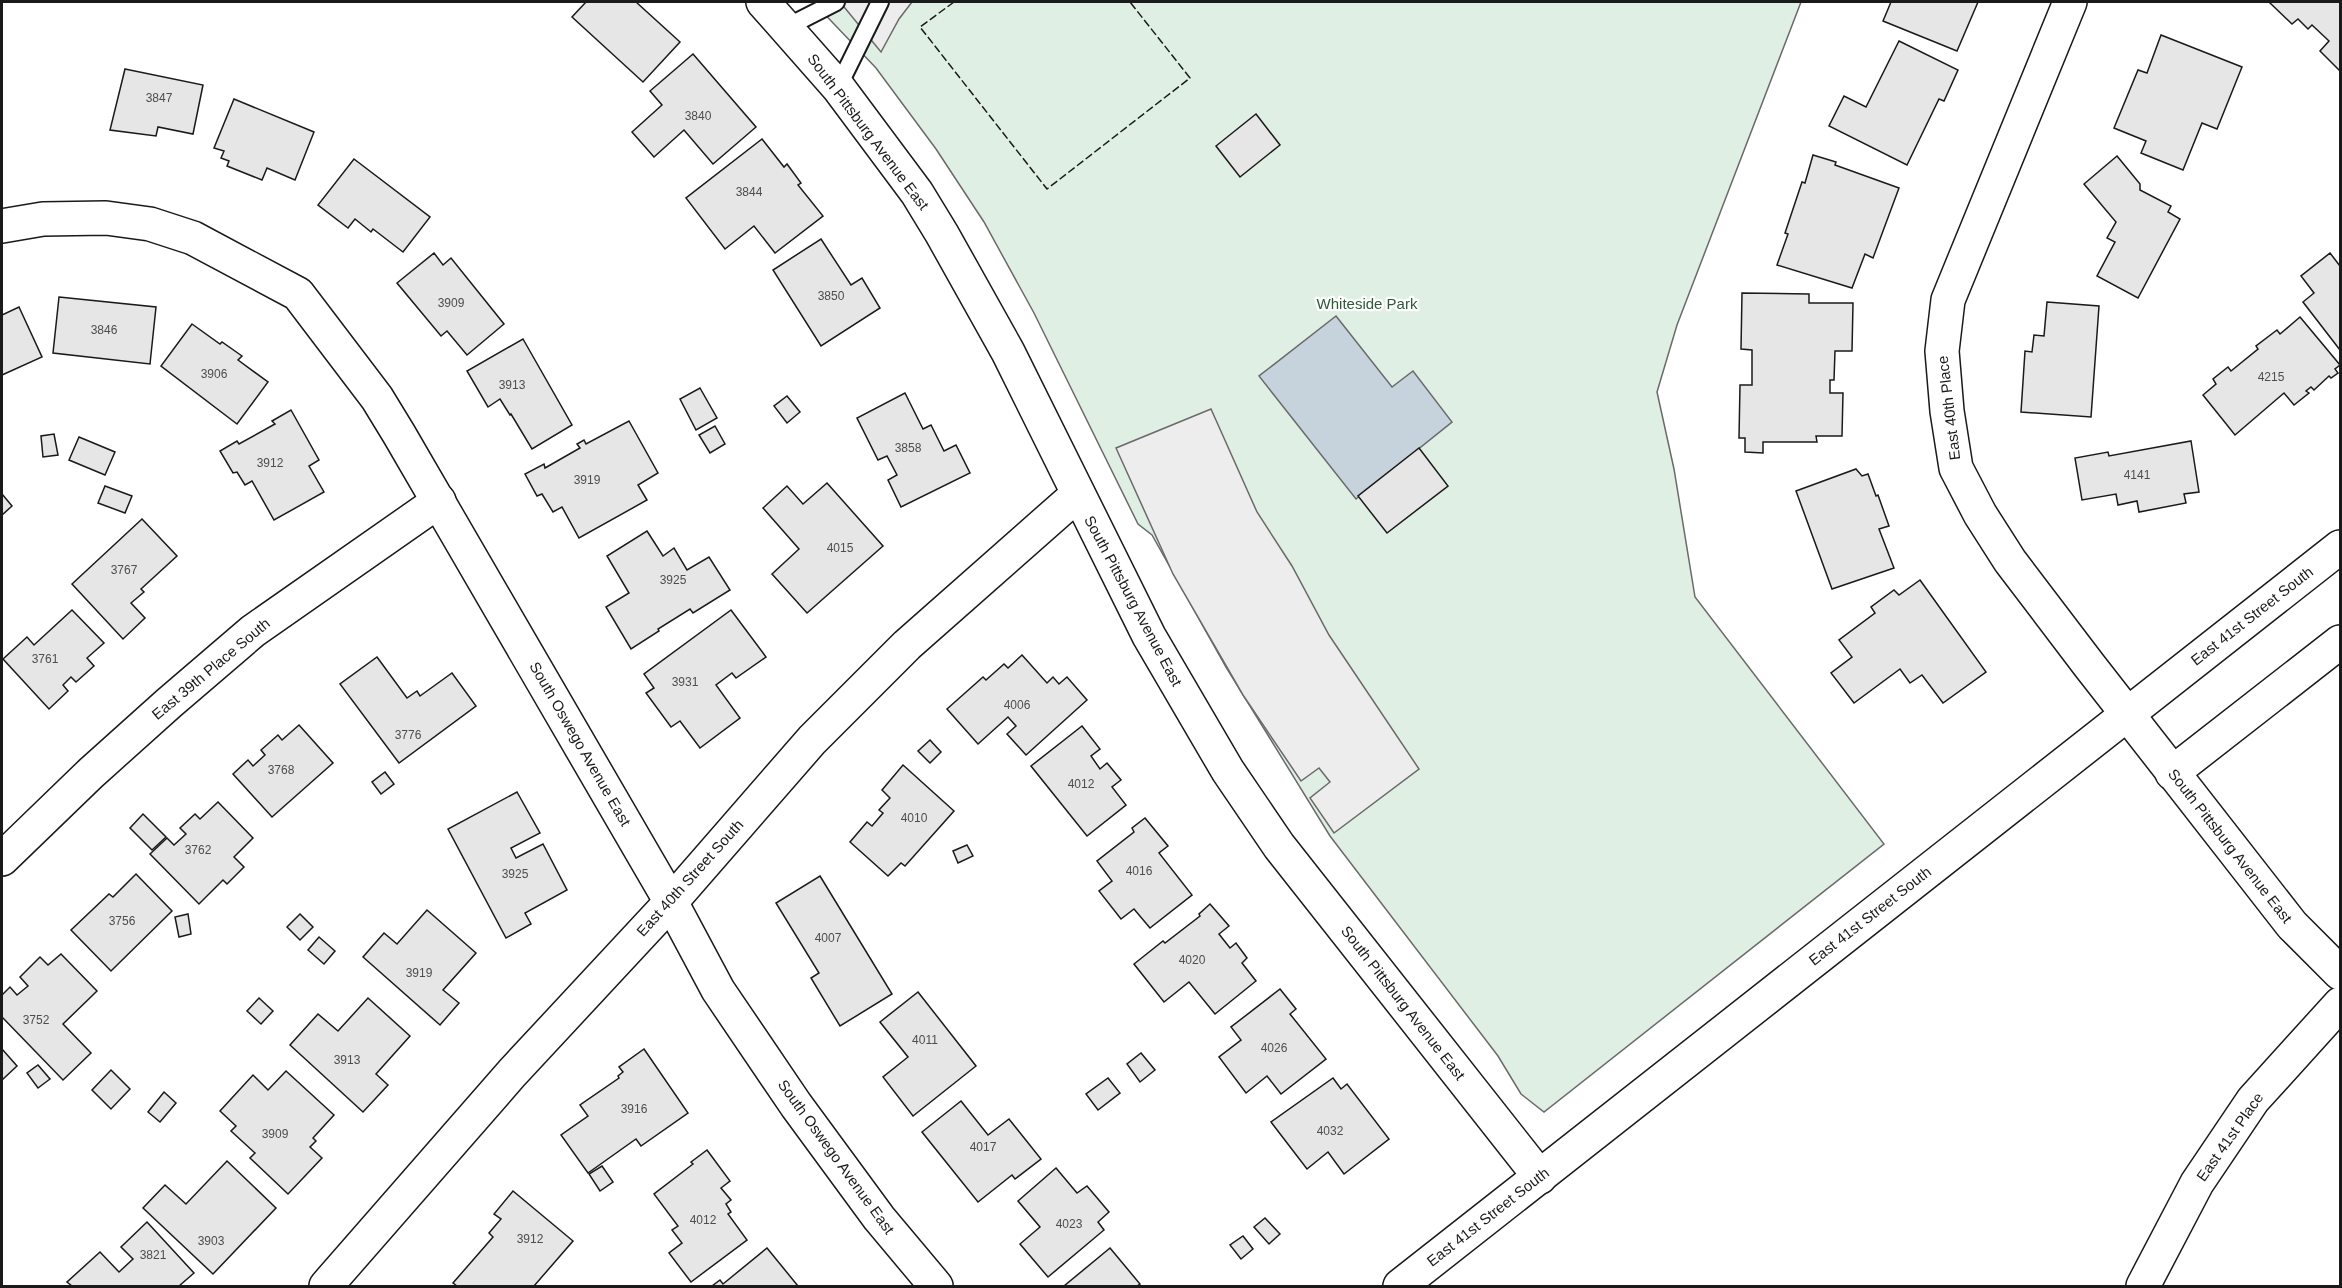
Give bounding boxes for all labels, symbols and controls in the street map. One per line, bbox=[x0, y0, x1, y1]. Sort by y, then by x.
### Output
street label: South Pittsburg Avenue East bbox=[804, 50, 933, 214]
house number: 3847 bbox=[146, 91, 173, 105]
house number: 3840 bbox=[685, 109, 712, 123]
house number: 3844 bbox=[736, 185, 763, 199]
house number: 3850 bbox=[818, 289, 845, 303]
park label: Whiteside Park bbox=[1317, 295, 1418, 312]
house number: 3909 bbox=[438, 296, 465, 310]
house number: 3846 bbox=[91, 323, 118, 337]
street label: East 40th Place bbox=[1934, 355, 1963, 461]
house number: 3906 bbox=[201, 367, 228, 381]
house number: 4215 bbox=[2258, 370, 2285, 384]
house number: 3913 bbox=[499, 378, 526, 392]
house number: 3858 bbox=[895, 441, 922, 455]
house number: 3912 bbox=[257, 456, 284, 470]
house number: 4141 bbox=[2124, 468, 2151, 482]
house number: 3919 bbox=[574, 473, 601, 487]
street label: South Pittsburg Avenue East bbox=[1081, 513, 1186, 690]
house number: 4015 bbox=[827, 541, 854, 555]
house number: 3767 bbox=[111, 563, 138, 577]
street label: East 41st Street South bbox=[2187, 563, 2316, 669]
house number: 3925 bbox=[660, 573, 687, 587]
street label: East 39th Place South bbox=[148, 614, 273, 723]
house number: 3761 bbox=[32, 652, 59, 666]
street label: South Oswego Avenue East bbox=[526, 659, 635, 829]
house number: 3931 bbox=[672, 675, 699, 689]
house number: 4006 bbox=[1004, 698, 1031, 712]
house number: 3776 bbox=[395, 728, 422, 742]
house number: 3768 bbox=[268, 763, 295, 777]
street label: South Pittsburg Avenue East bbox=[2165, 765, 2296, 927]
house number: 4012 bbox=[1068, 777, 1095, 791]
house number: 4010 bbox=[901, 811, 928, 825]
street label: East 40th Street South bbox=[633, 816, 746, 939]
house number: 3762 bbox=[185, 843, 212, 857]
street label: East 41st Street South bbox=[1805, 863, 1934, 969]
house number: 4016 bbox=[1126, 864, 1153, 878]
house number: 3925 bbox=[502, 867, 529, 881]
house number: 3756 bbox=[109, 914, 136, 928]
street label: South Pittsburg Avenue East bbox=[1338, 922, 1469, 1084]
house number: 4007 bbox=[815, 931, 842, 945]
house number: 4020 bbox=[1179, 953, 1206, 967]
house number: 3919 bbox=[406, 966, 433, 980]
house number: 3752 bbox=[23, 1013, 50, 1027]
house number: 4011 bbox=[912, 1033, 938, 1047]
house number: 4026 bbox=[1261, 1041, 1288, 1055]
house number: 3913 bbox=[334, 1053, 361, 1067]
street label: South Oswego Avenue East bbox=[775, 1076, 899, 1238]
street label: East 41st Place bbox=[2193, 1089, 2266, 1184]
house number: 3916 bbox=[621, 1102, 648, 1116]
house number: 4032 bbox=[1317, 1124, 1344, 1138]
house number: 3909 bbox=[262, 1127, 289, 1141]
house number: 4017 bbox=[970, 1140, 997, 1154]
street label: East 41st Street South bbox=[1423, 1164, 1552, 1270]
house number: 4012 bbox=[690, 1213, 717, 1227]
house number: 4023 bbox=[1056, 1217, 1083, 1231]
house number: 3912 bbox=[517, 1232, 544, 1246]
house number: 3903 bbox=[198, 1234, 225, 1248]
house number: 3821 bbox=[140, 1248, 167, 1262]

